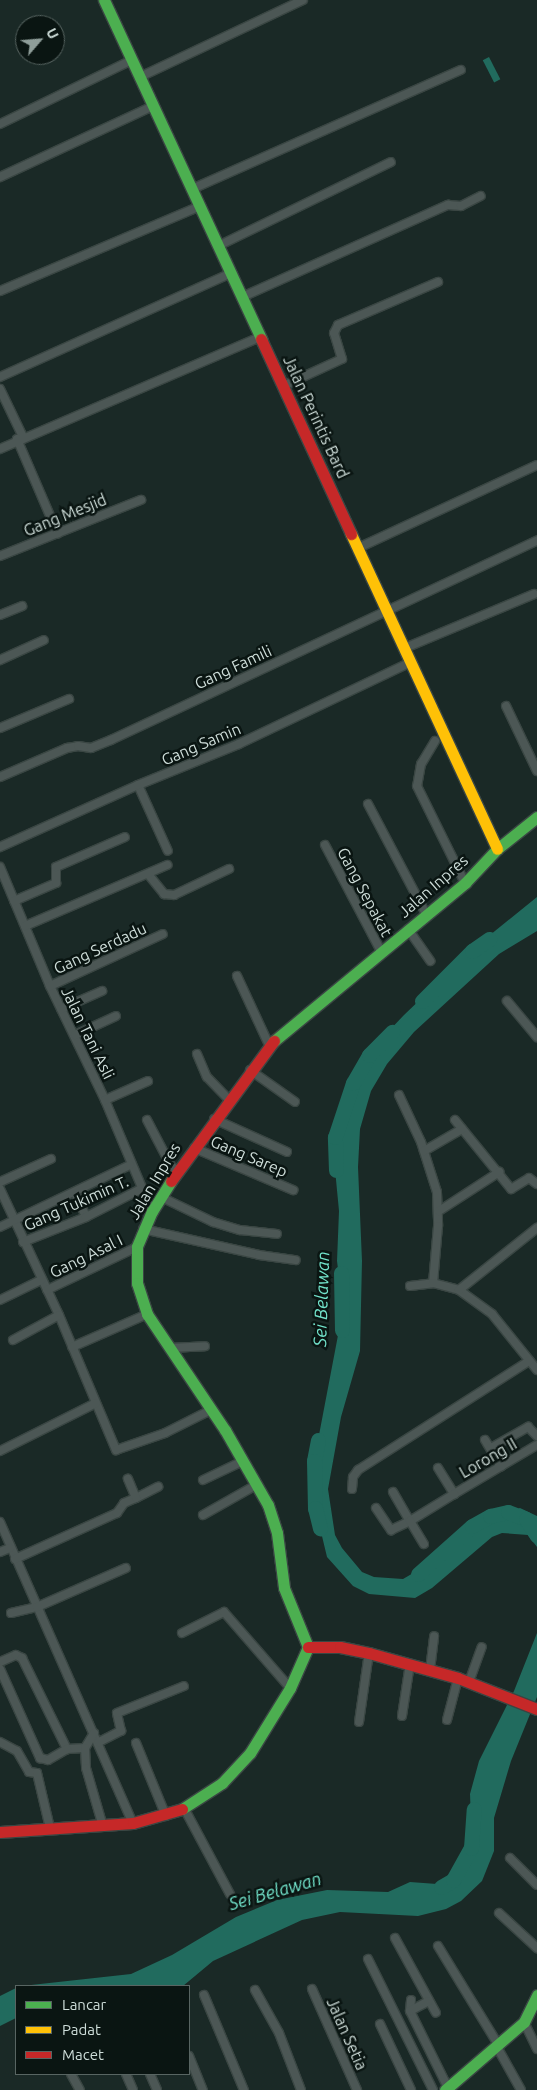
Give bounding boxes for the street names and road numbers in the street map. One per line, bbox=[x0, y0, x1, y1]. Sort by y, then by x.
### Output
street label: Jalan Perintis Bard bbox=[279, 353, 353, 481]
street label: Gang Mesjid bbox=[21, 490, 109, 540]
street label: Gang Famili bbox=[191, 641, 275, 693]
street label: Gang Samin bbox=[158, 719, 244, 769]
street label: Gang Sepakat bbox=[333, 844, 397, 940]
street label: Jalan Inpres bbox=[394, 851, 472, 921]
street label: Gang Serdadu bbox=[51, 918, 149, 978]
street label: Jalan Tani Asli bbox=[57, 984, 119, 1082]
street label: Gang Sarep bbox=[208, 1131, 290, 1181]
street label: Jalan Inpres bbox=[124, 1139, 184, 1223]
street label: Gang Tukimin T. bbox=[21, 1171, 131, 1235]
street label: Gang Asal I bbox=[46, 1230, 126, 1282]
street label: Lorong II bbox=[456, 1434, 520, 1482]
street label: Jalan Setia bbox=[323, 1995, 371, 2073]

